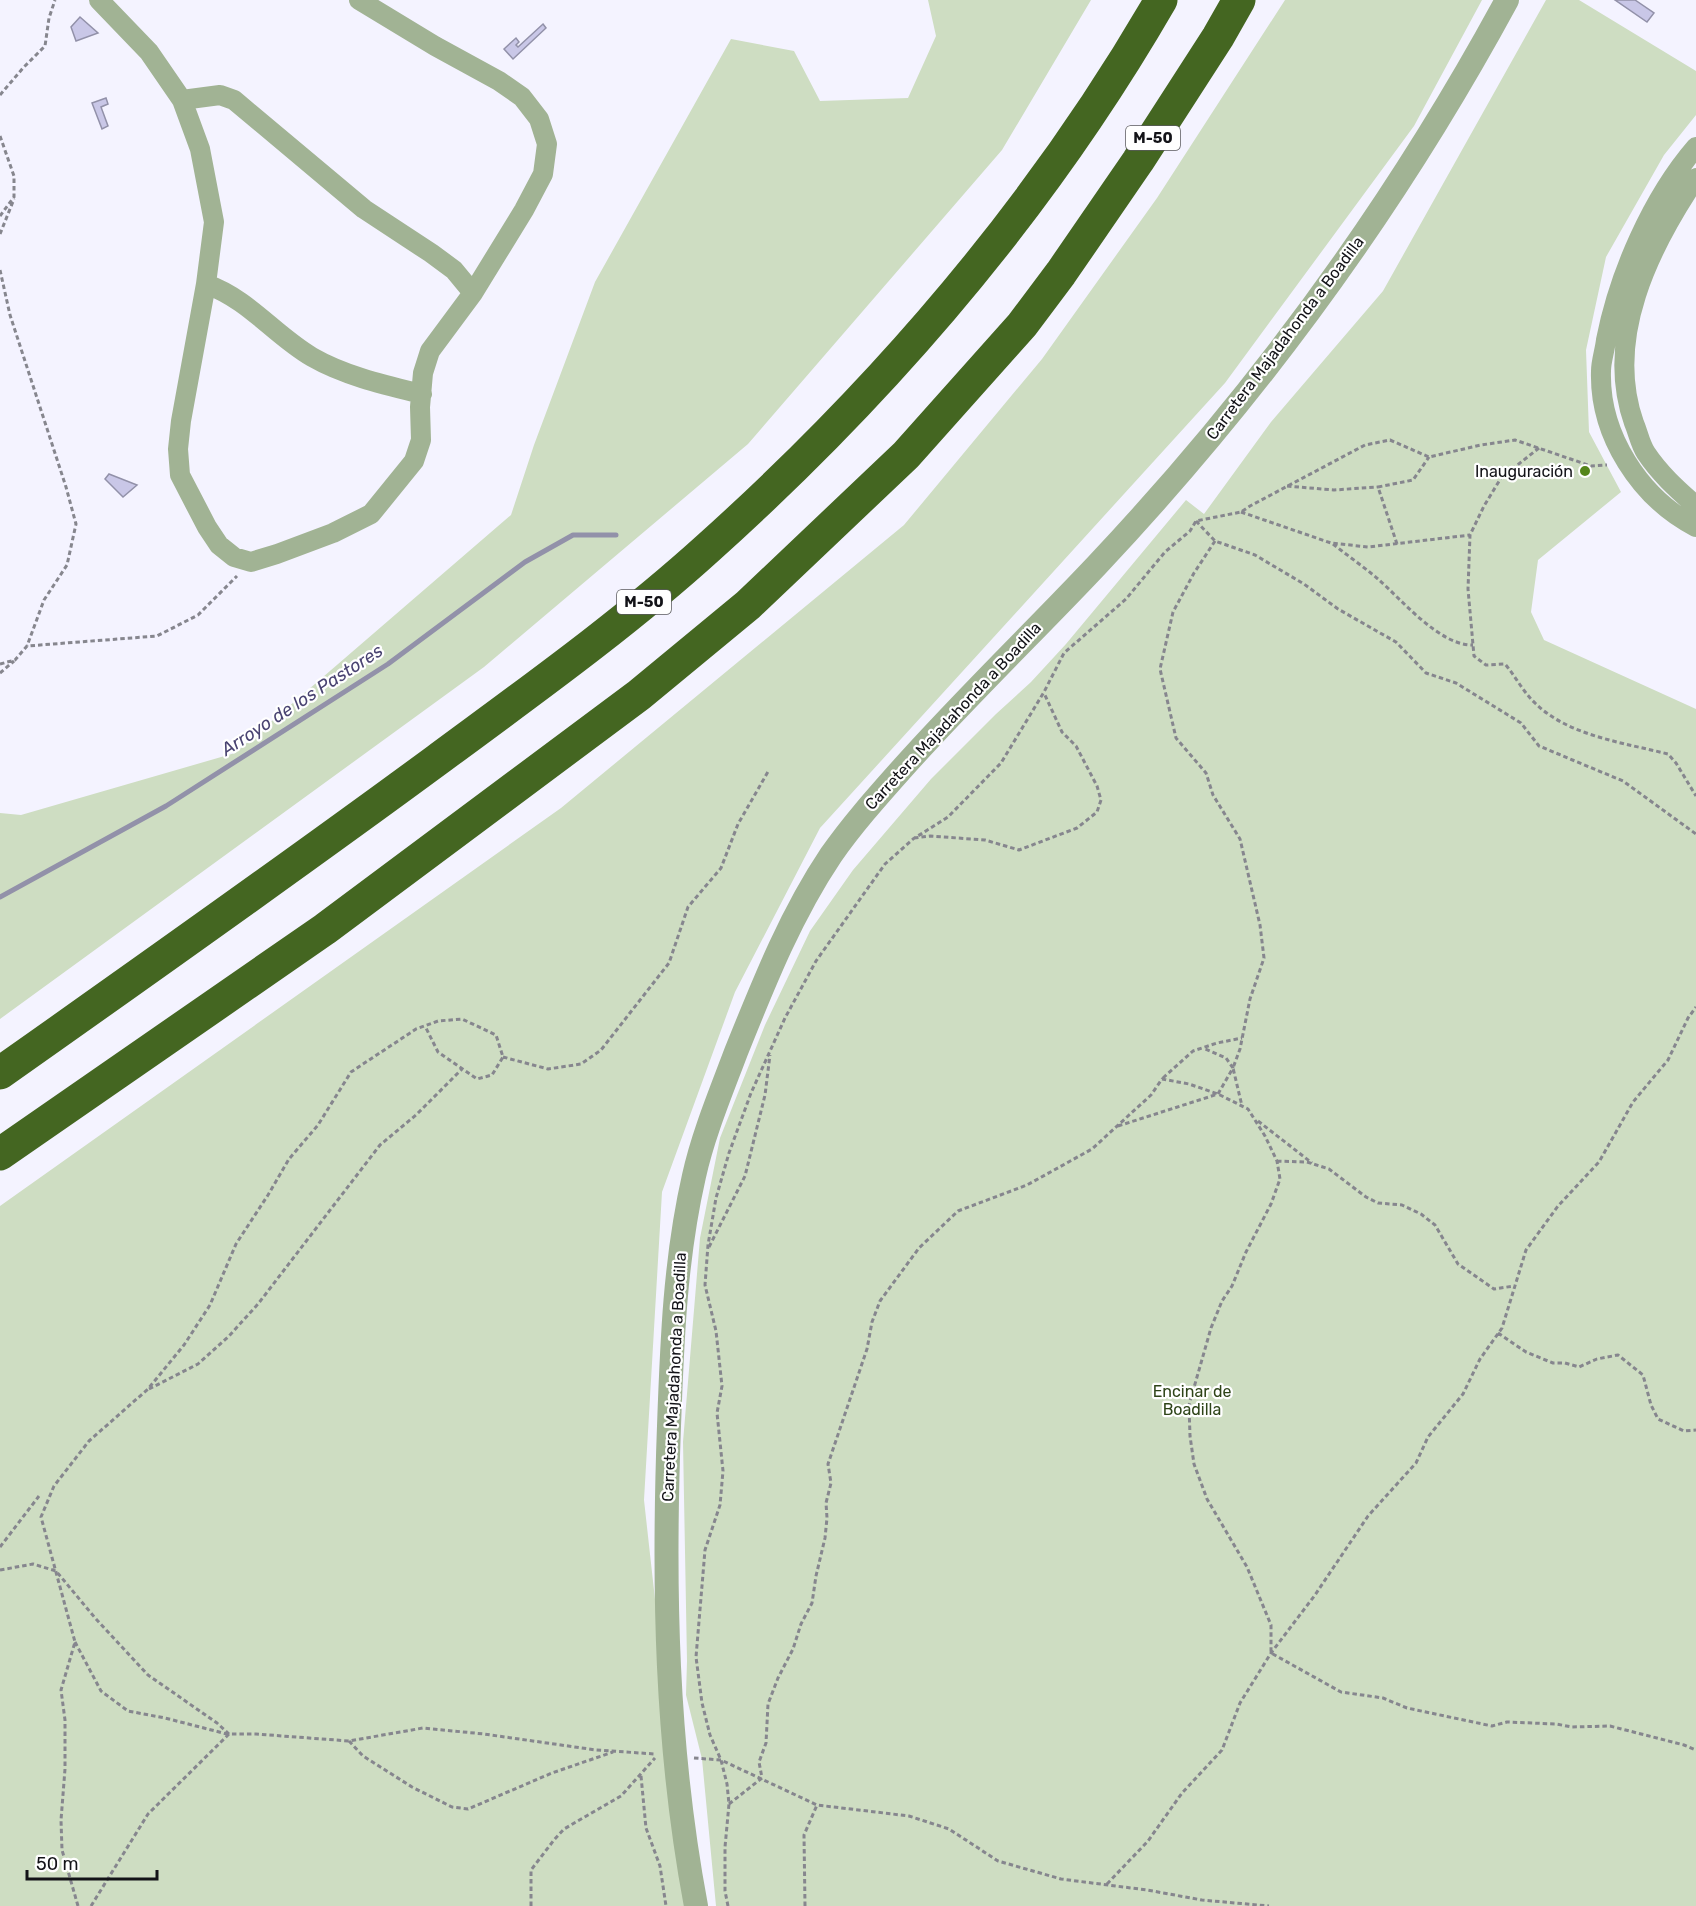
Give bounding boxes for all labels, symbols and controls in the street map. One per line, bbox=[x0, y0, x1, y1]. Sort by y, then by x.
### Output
road number: M-50 bbox=[1126, 126, 1180, 150]
street label: Carretera Majadahonda a Boadilla bbox=[1202, 233, 1368, 443]
place label: Inauguración bbox=[1475, 462, 1573, 481]
marker: Inauguración bbox=[1578, 464, 1592, 478]
road number: M-50 bbox=[617, 590, 671, 614]
street label: Carretera Majadahonda a Boadilla bbox=[861, 618, 1045, 814]
water label: Arroyo de los Pastores bbox=[216, 640, 387, 761]
street label: Carretera Majadahonda a Boadilla bbox=[658, 1252, 690, 1502]
park label: Encinar de Boadilla bbox=[1153, 1382, 1231, 1419]
scale bar bbox=[27, 1843, 158, 1881]
text: 50 m bbox=[36, 1853, 79, 1875]

